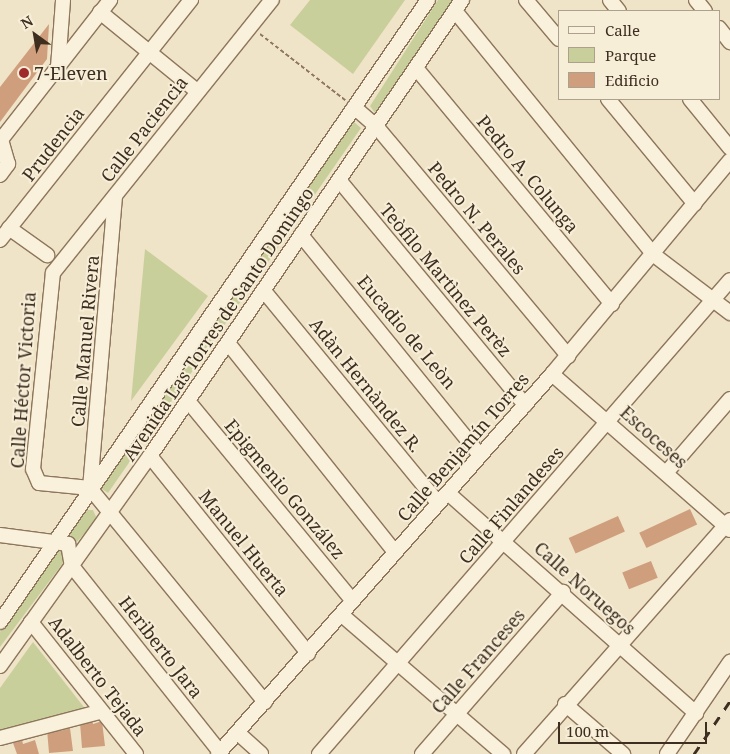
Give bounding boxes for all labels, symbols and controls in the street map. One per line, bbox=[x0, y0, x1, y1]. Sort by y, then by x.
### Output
north arrow bbox=[10, 10, 60, 60]
legend bbox=[558, 10, 720, 100]
text: N bbox=[17, 11, 36, 33]
text: Calle bbox=[605, 20, 640, 40]
text: Parque bbox=[605, 45, 656, 65]
place label: 7-Eleven bbox=[34, 62, 108, 84]
marker: 7-Eleven bbox=[18, 67, 30, 79]
text: Edificio bbox=[605, 70, 659, 90]
street label: Calle Paciencia bbox=[96, 72, 192, 186]
street label: Prudencia bbox=[17, 103, 89, 185]
street label: Pedro A. Colunga bbox=[473, 111, 583, 237]
street label: Pedro N. Perales bbox=[424, 157, 530, 279]
street label: Avenida Las Torres de Santo Domingo bbox=[118, 183, 318, 465]
street label: Teòfilo Martìnez Perèz bbox=[376, 199, 516, 361]
street label: Calle Manuel Rivera bbox=[67, 254, 103, 428]
street label: Eucadio de Leòn bbox=[353, 271, 461, 393]
street label: Calle Héctor Victoria bbox=[6, 291, 40, 469]
street label: Adàn Hernàndez R. bbox=[305, 314, 427, 456]
street label: Calle Benjamín Torres bbox=[393, 368, 533, 526]
street label: Escoceses bbox=[616, 401, 692, 473]
street label: Epigmenio González bbox=[220, 415, 350, 563]
street label: Calle Finlandeses bbox=[454, 442, 568, 568]
street label: Manuel Huerta bbox=[195, 486, 293, 600]
street label: Calle Noruegos bbox=[530, 537, 640, 639]
street label: Heriberto Jara bbox=[114, 592, 208, 702]
street label: Calle Franceses bbox=[427, 604, 529, 718]
street label: Adalberto Tejada bbox=[45, 612, 151, 740]
scale bar bbox=[560, 712, 709, 744]
text: 100 m bbox=[566, 721, 609, 741]

